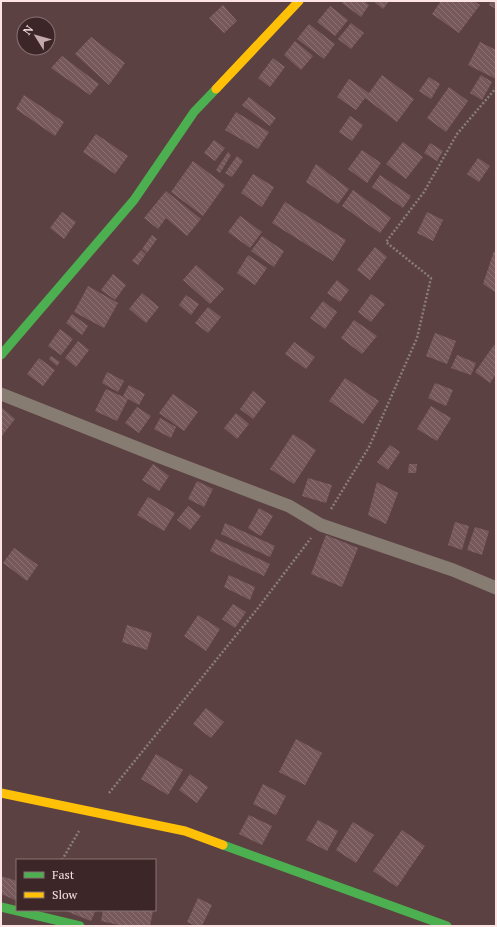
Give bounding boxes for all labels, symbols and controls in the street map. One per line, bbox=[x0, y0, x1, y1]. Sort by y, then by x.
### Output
north arrow bbox=[16, 16, 56, 56]
text: N bbox=[20, 22, 37, 38]
legend bbox=[16, 859, 156, 911]
text: Fast bbox=[52, 867, 75, 882]
text: Slow bbox=[52, 887, 78, 902]

